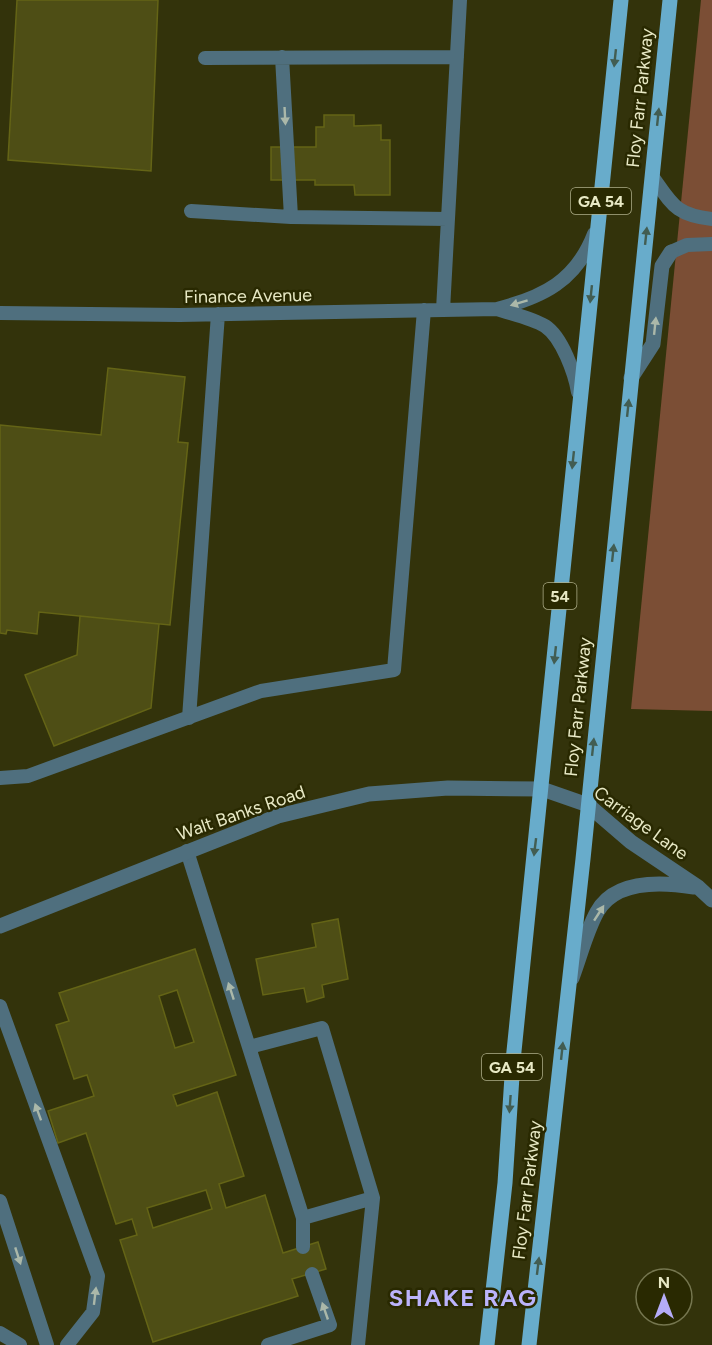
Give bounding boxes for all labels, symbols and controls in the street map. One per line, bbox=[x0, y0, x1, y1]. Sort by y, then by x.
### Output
street label: Floy Farr Parkway bbox=[622, 27, 658, 169]
one-way arrow bbox=[610, 49, 620, 68]
one-way arrow bbox=[280, 106, 290, 125]
one-way arrow bbox=[653, 108, 663, 127]
road number: GA 54 bbox=[571, 188, 631, 214]
one-way arrow bbox=[641, 226, 651, 245]
street label: Finance Avenue bbox=[184, 284, 312, 308]
one-way arrow bbox=[586, 285, 596, 304]
one-way arrow bbox=[509, 299, 527, 308]
one-way arrow bbox=[650, 316, 660, 335]
one-way arrow bbox=[623, 398, 633, 417]
one-way arrow bbox=[569, 451, 578, 470]
one-way arrow bbox=[608, 544, 618, 563]
road number: 54 bbox=[544, 583, 576, 609]
street label: Floy Farr Parkway bbox=[560, 636, 596, 778]
one-way arrow bbox=[550, 645, 560, 664]
one-way arrow bbox=[588, 737, 598, 756]
street label: Walt Banks Road bbox=[174, 781, 308, 845]
street label: Carriage Lane bbox=[590, 781, 692, 865]
one-way arrow bbox=[530, 838, 540, 857]
one-way arrow bbox=[593, 905, 604, 921]
one-way arrow bbox=[226, 982, 236, 1000]
one-way arrow bbox=[557, 1042, 567, 1061]
road number: GA 54 bbox=[482, 1054, 542, 1080]
one-way arrow bbox=[505, 1095, 514, 1114]
one-way arrow bbox=[33, 1103, 43, 1121]
street label: Floy Farr Parkway bbox=[508, 1119, 547, 1261]
one-way arrow bbox=[14, 1247, 23, 1265]
one-way arrow bbox=[533, 1256, 543, 1275]
north arrow bbox=[634, 1267, 694, 1327]
text: N bbox=[658, 1273, 670, 1292]
district label: SHAKE RAG bbox=[389, 1283, 537, 1312]
one-way arrow bbox=[91, 1287, 100, 1306]
one-way arrow bbox=[319, 1302, 329, 1320]

